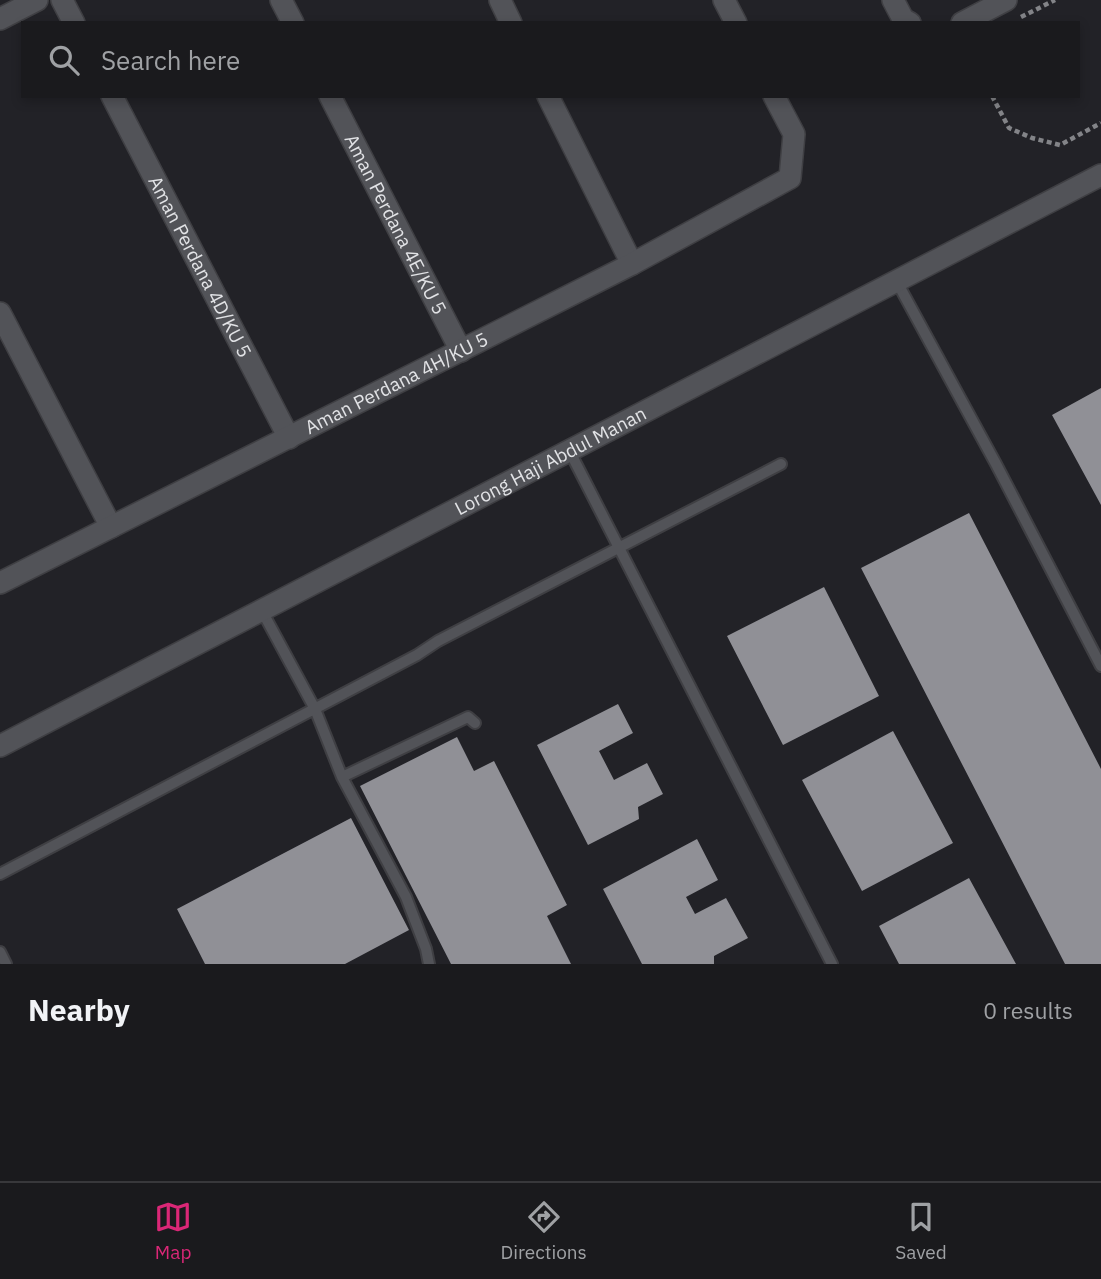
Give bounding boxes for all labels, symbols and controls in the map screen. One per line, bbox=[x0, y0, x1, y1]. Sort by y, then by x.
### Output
search box bbox=[21, 21, 1080, 98]
icon: search bbox=[45, 41, 83, 79]
text: Search here bbox=[101, 43, 240, 77]
street label: Aman Perdana 4E/KU 5 bbox=[339, 130, 452, 318]
street label: Aman Perdana 4D/KU 5 bbox=[143, 172, 257, 361]
street label: Aman Perdana 4H/KU 5 bbox=[301, 327, 492, 439]
street label: Lorong Haji Abdul Manan bbox=[451, 401, 650, 520]
text: Nearby bbox=[28, 990, 130, 1029]
text: 0 results bbox=[983, 995, 1073, 1025]
tab: Map bbox=[154, 1198, 192, 1264]
tab: Directions bbox=[500, 1198, 587, 1264]
tab: Saved bbox=[895, 1198, 947, 1264]

